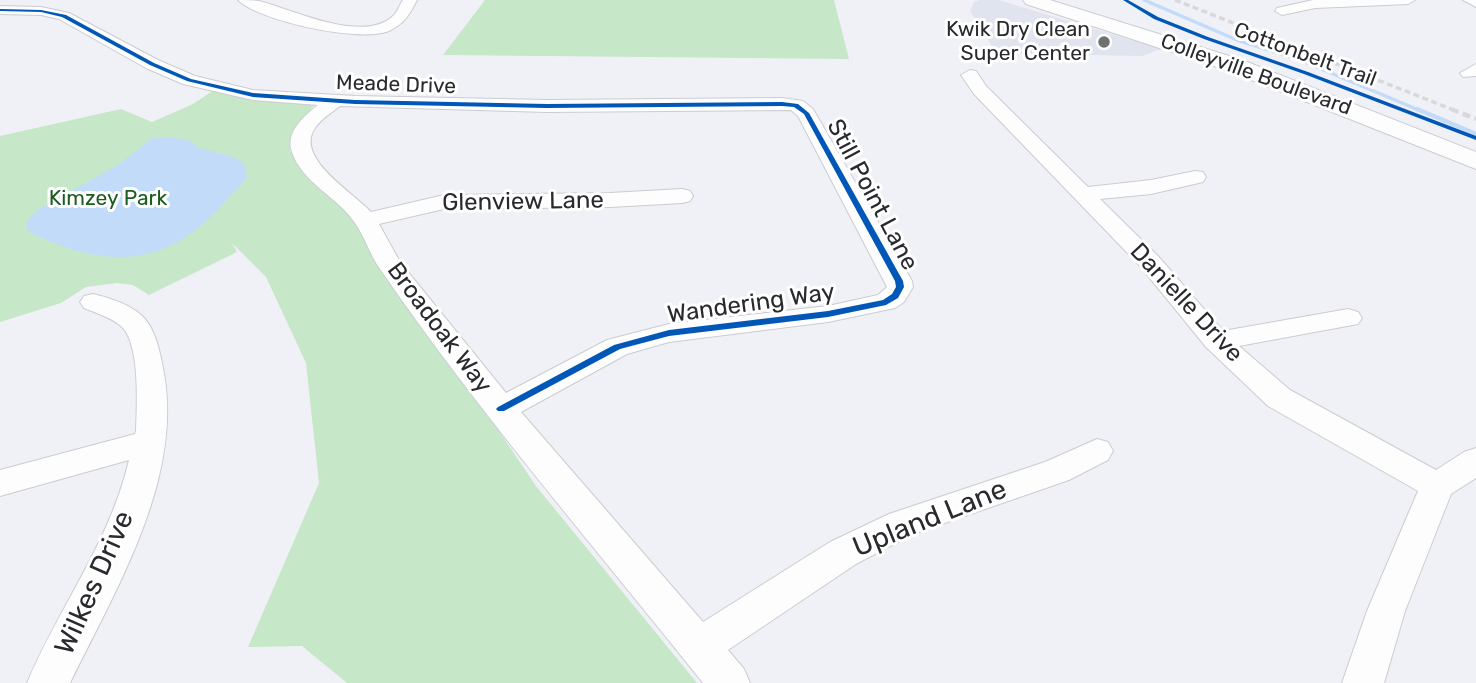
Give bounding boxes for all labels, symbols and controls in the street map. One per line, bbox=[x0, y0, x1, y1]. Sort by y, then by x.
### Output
place label: Kwik Dry Clean Super Center bbox=[946, 17, 1090, 67]
street label: Cottonbelt Trail bbox=[1230, 18, 1380, 92]
street label: Colleyville Boulevard bbox=[1157, 29, 1355, 121]
marker: Kwik Dry Clean Super Center bbox=[1096, 34, 1112, 50]
street label: Meade Drive bbox=[336, 70, 456, 100]
street label: Still Point Lane bbox=[820, 115, 924, 275]
park label: Kimzey Park bbox=[49, 186, 167, 212]
street label: Glenview Lane bbox=[442, 186, 604, 218]
street label: Danielle Drive bbox=[1124, 237, 1248, 369]
street label: Broadoak Way bbox=[380, 257, 498, 399]
street label: Wandering Way bbox=[665, 278, 837, 330]
street label: Upland Lane bbox=[848, 473, 1012, 565]
street label: Wilkes Drive bbox=[48, 506, 142, 660]

